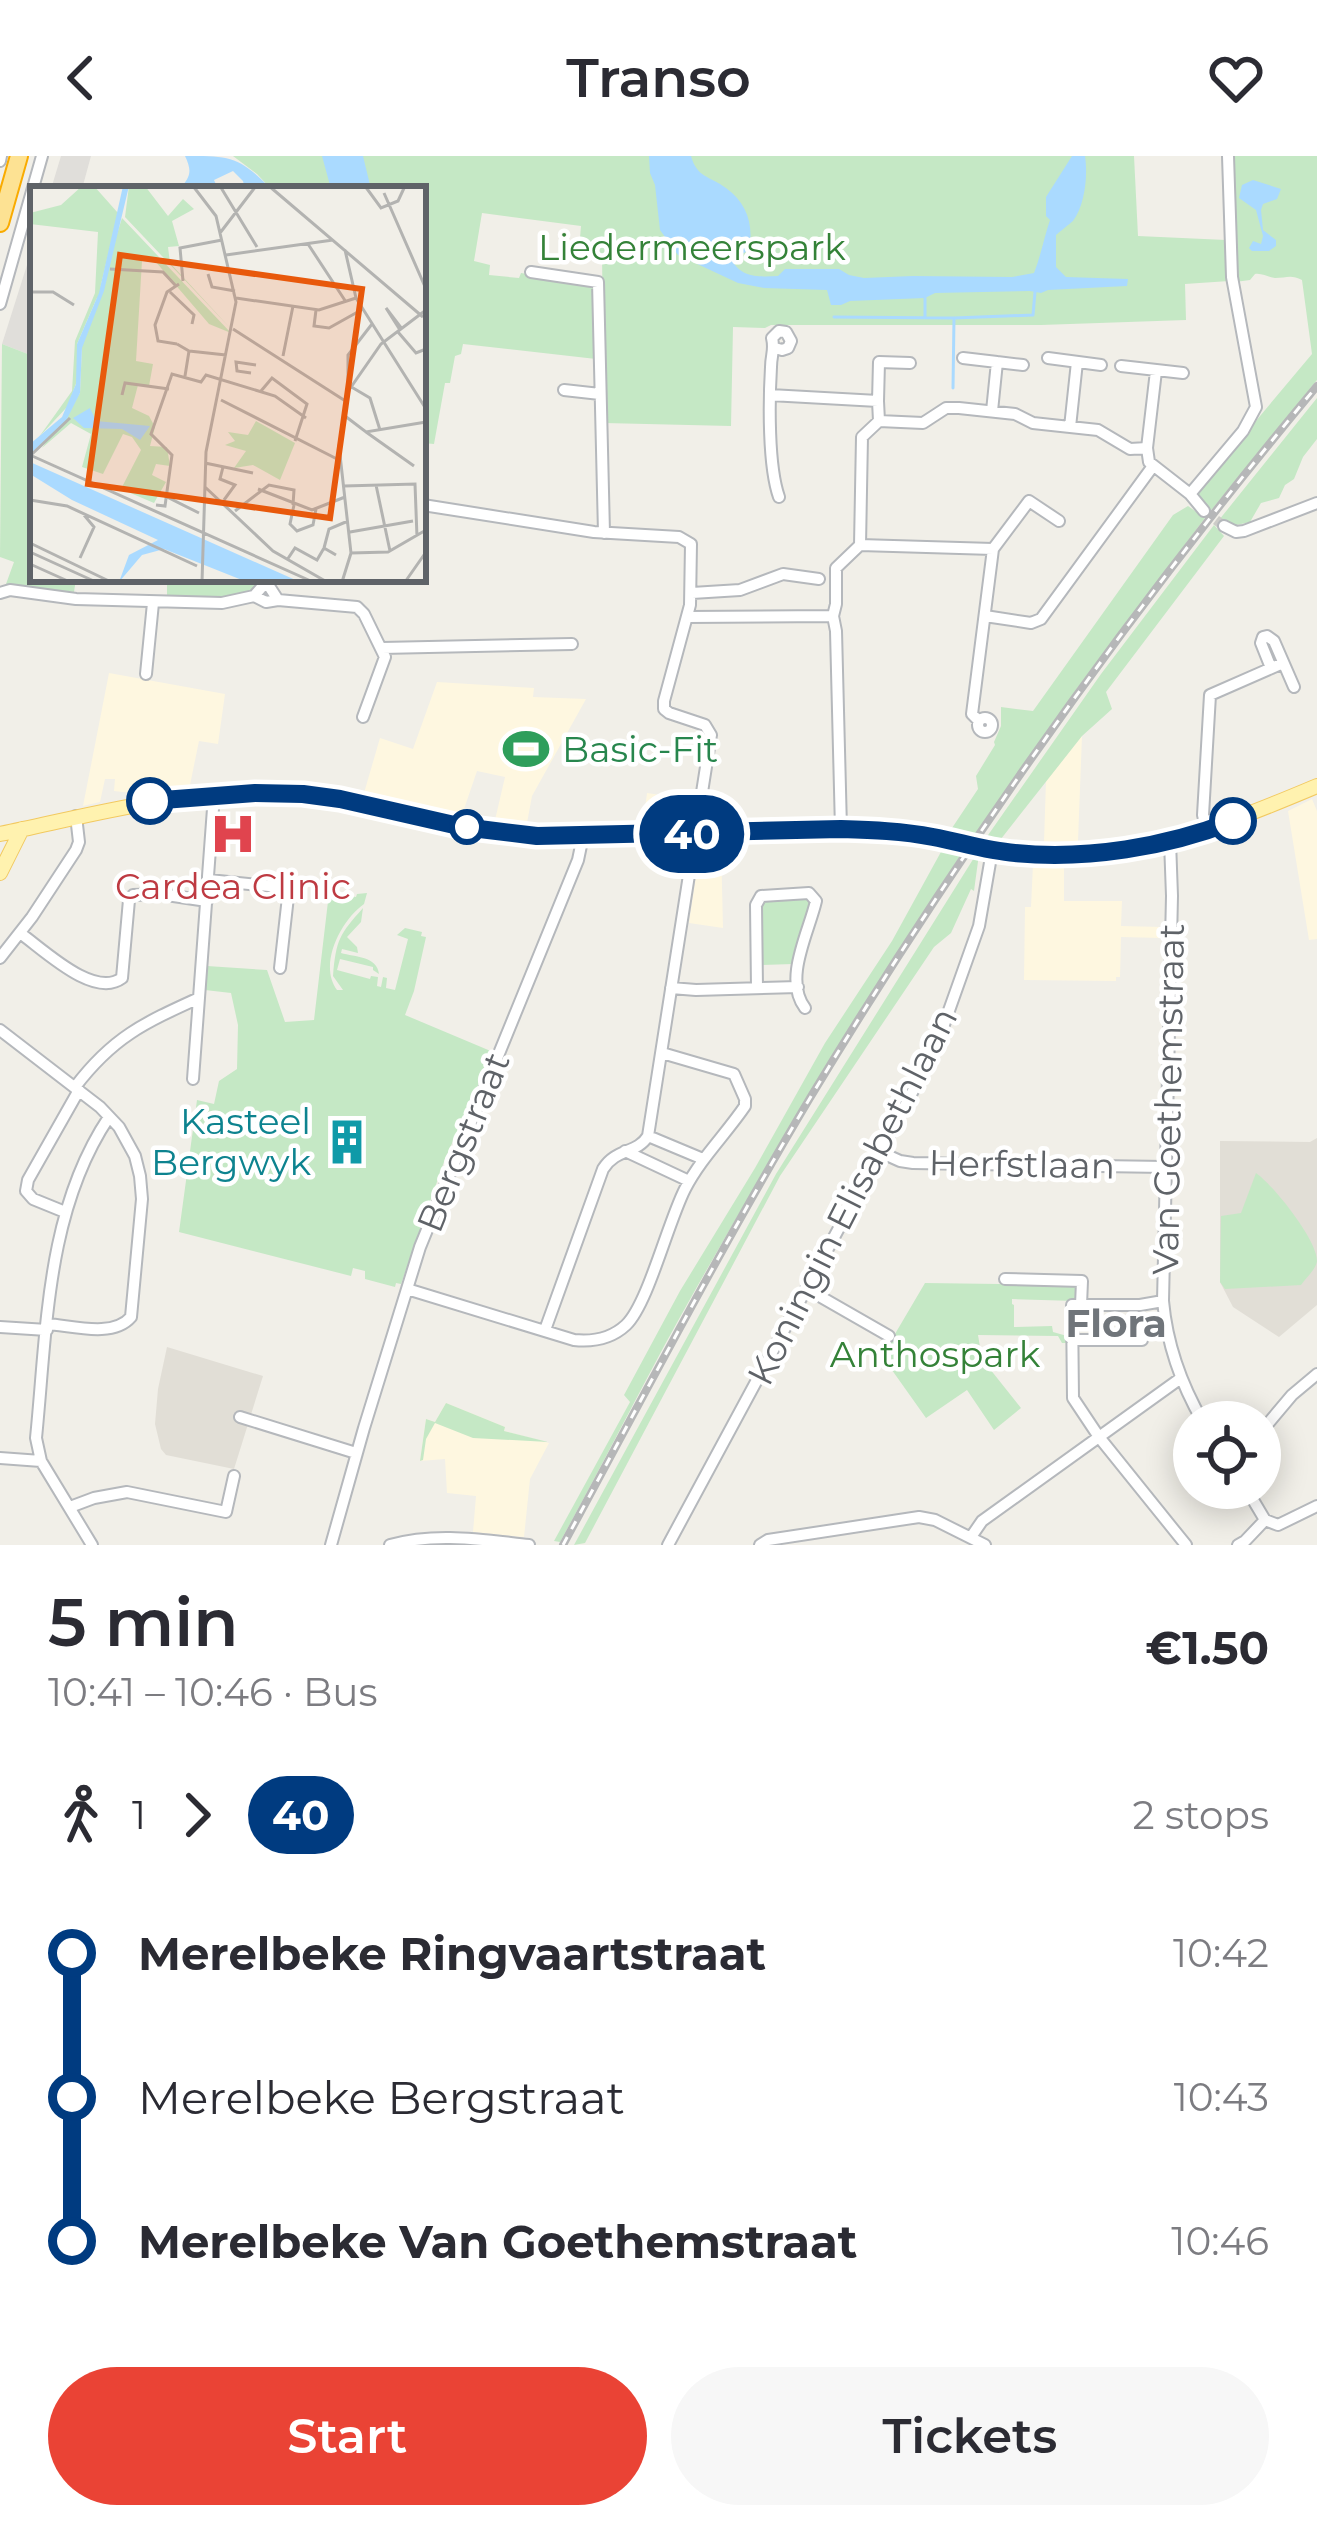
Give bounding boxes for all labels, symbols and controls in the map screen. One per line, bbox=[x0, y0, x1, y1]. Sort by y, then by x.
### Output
icon: back bbox=[48, 45, 114, 111]
text: Transo bbox=[566, 45, 751, 111]
icon: heart bbox=[1203, 45, 1269, 111]
inset map bbox=[30, 186, 426, 582]
park label: Liedermeerspark bbox=[538, 225, 846, 269]
sports icon: Basic-Fit bbox=[501, 724, 551, 774]
place label: Basic-Fit bbox=[562, 727, 718, 771]
unlabelled marker bbox=[128, 779, 172, 823]
line badge: 40 bbox=[638, 795, 746, 873]
unlabelled marker bbox=[1211, 799, 1255, 843]
text: 40 bbox=[663, 808, 721, 860]
hospital icon: Cardea Clinic bbox=[208, 809, 258, 859]
unlabelled marker bbox=[451, 811, 483, 843]
place label: Cardea Clinic bbox=[115, 864, 351, 908]
street label: Van Goethemstraat bbox=[1143, 923, 1193, 1275]
street label: Koningin Elisabethlaan bbox=[738, 1000, 966, 1392]
street label: Bergstraat bbox=[407, 1046, 519, 1238]
place label: Kasteel Bergwyk bbox=[151, 1099, 311, 1184]
building icon: Kasteel Bergwyk bbox=[322, 1117, 372, 1167]
street label: Herfstlaan bbox=[928, 1140, 1116, 1188]
district label: Flora bbox=[1065, 1299, 1167, 1347]
park label: Anthospark bbox=[830, 1332, 1041, 1376]
map controls bbox=[1173, 1401, 1281, 1509]
button: locate bbox=[1173, 1401, 1281, 1509]
text: 5 min bbox=[48, 1582, 239, 1663]
text: €1.50 bbox=[1145, 1620, 1269, 1675]
text: 10:41 – 10:46 · Bus bbox=[48, 1668, 378, 1716]
icon: walk bbox=[48, 1782, 114, 1848]
icon: forward bbox=[164, 1782, 230, 1848]
text: 40 bbox=[272, 1789, 330, 1841]
text: 1 bbox=[132, 1791, 146, 1839]
text: 2 stops bbox=[1133, 1791, 1269, 1839]
text: Merelbeke Ringvaartstraat bbox=[138, 1926, 766, 1981]
text: 10:42 bbox=[1173, 1929, 1269, 1977]
text: Merelbeke Bergstraat bbox=[138, 2070, 625, 2125]
text: 10:43 bbox=[1174, 2073, 1269, 2121]
text: Merelbeke Van Goethemstraat bbox=[138, 2214, 857, 2269]
text: 10:46 bbox=[1171, 2217, 1269, 2265]
button: Start bbox=[48, 2367, 647, 2505]
button: Tickets bbox=[671, 2367, 1269, 2505]

